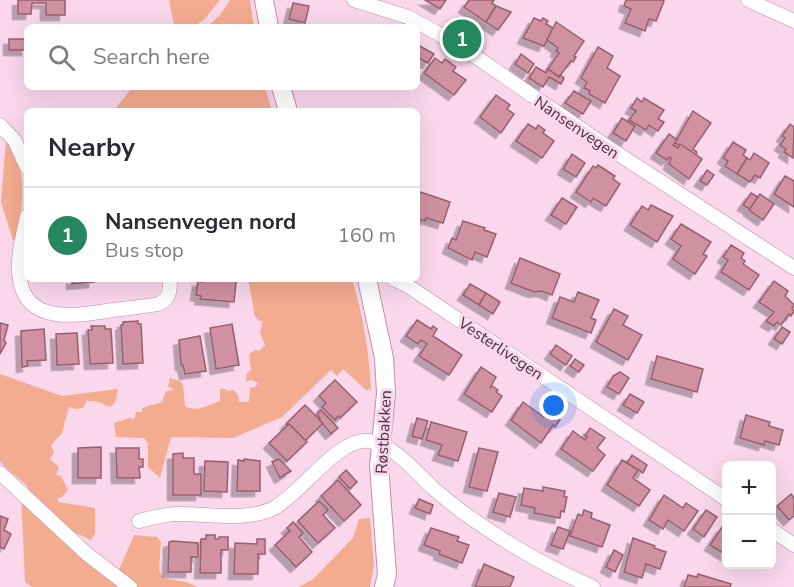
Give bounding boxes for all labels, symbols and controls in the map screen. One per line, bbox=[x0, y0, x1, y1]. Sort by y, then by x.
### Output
pin: 1 bbox=[442, 16, 482, 62]
search box bbox=[24, 24, 420, 90]
icon: search bbox=[45, 41, 78, 74]
text: Search here bbox=[93, 42, 210, 72]
street label: Nansenvegen bbox=[530, 91, 623, 164]
text: Nearby bbox=[48, 130, 135, 165]
text: Nansenvegen nord bbox=[105, 207, 296, 237]
text: 1 bbox=[62, 222, 74, 249]
text: 160 m bbox=[338, 222, 396, 249]
text: Bus stop bbox=[105, 237, 184, 264]
street label: Vesterlivegen bbox=[453, 312, 547, 385]
street label: Røstbakken bbox=[371, 390, 397, 474]
your location bbox=[539, 391, 568, 420]
map controls bbox=[722, 461, 776, 569]
button: + bbox=[722, 461, 776, 515]
button: − bbox=[722, 515, 776, 569]

